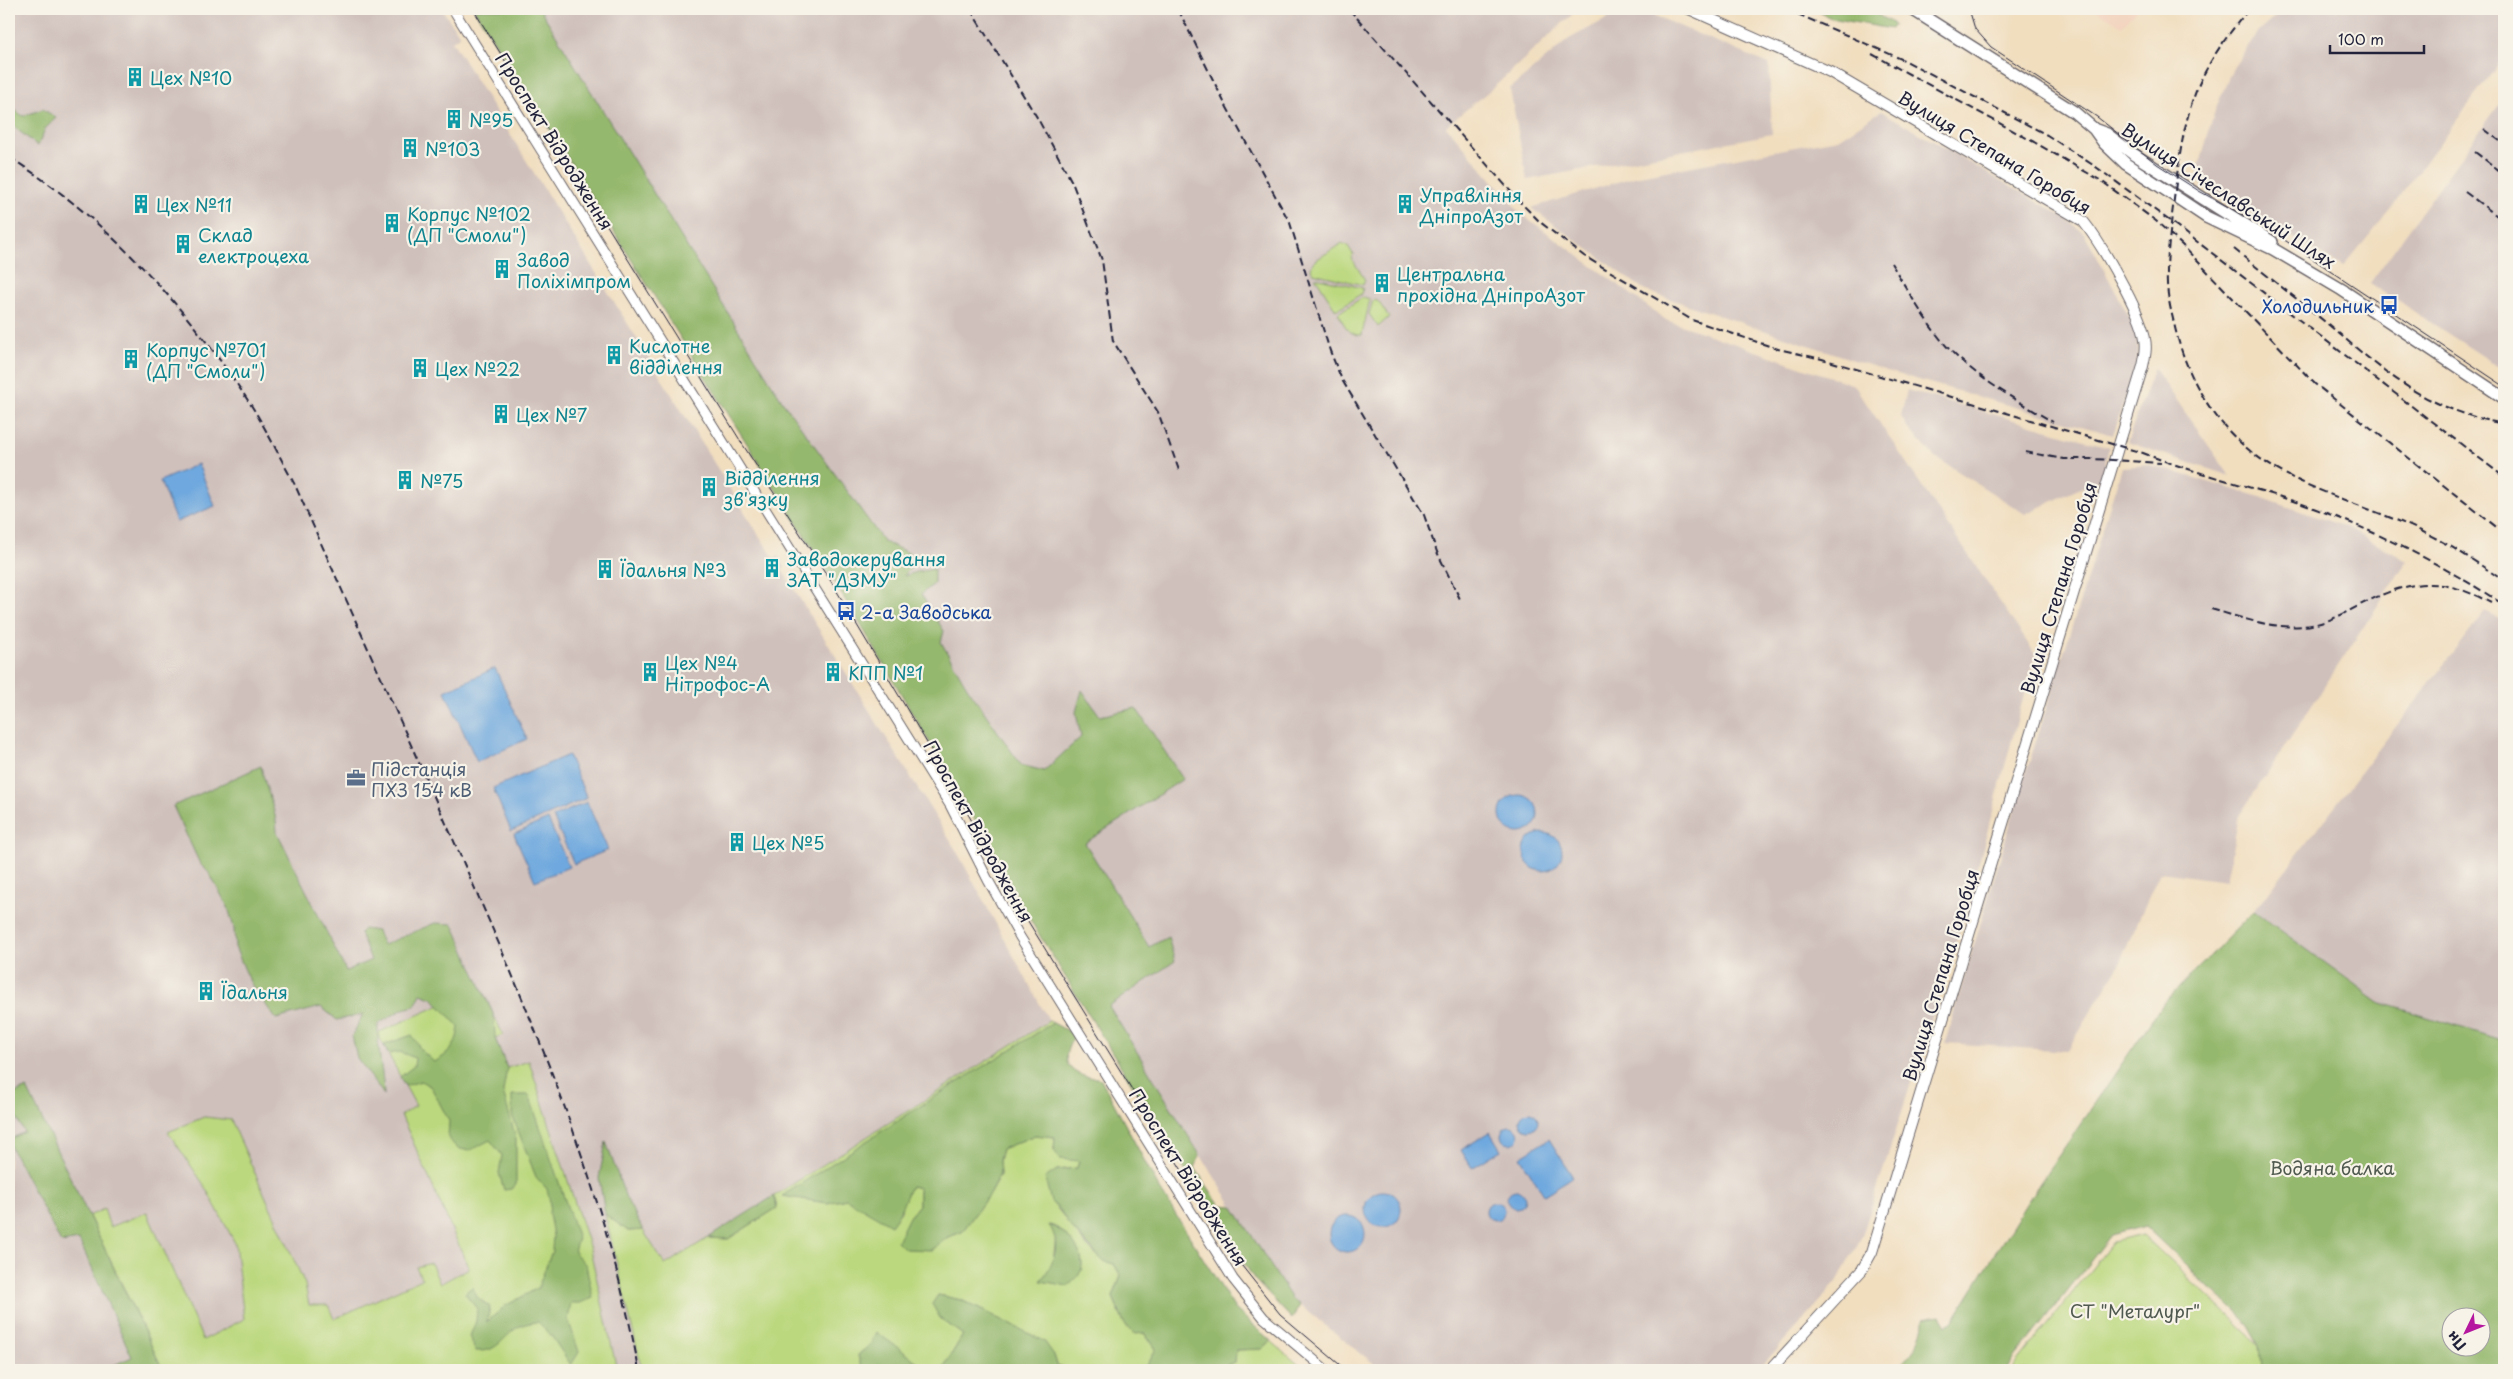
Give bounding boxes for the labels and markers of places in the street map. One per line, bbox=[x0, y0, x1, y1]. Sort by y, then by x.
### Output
place label: Цех №10 bbox=[150, 64, 232, 91]
building icon: Цех №10 bbox=[124, 66, 146, 88]
place label: №95 bbox=[469, 106, 513, 133]
building icon: №95 bbox=[443, 108, 465, 130]
place label: №103 bbox=[425, 135, 480, 162]
building icon: №103 bbox=[399, 137, 421, 159]
place label: Управління ДніпроАзот bbox=[1419, 181, 1523, 229]
place label: Цех №11 bbox=[156, 191, 232, 218]
building icon: Цех №11 bbox=[130, 193, 152, 215]
building icon: Управління ДніпроАзот bbox=[1394, 193, 1416, 215]
place label: Корпус №102 (ДП "Смоли") bbox=[407, 200, 531, 248]
building icon: Корпус №102 (ДП "Смоли") bbox=[381, 212, 403, 234]
place label: Склад електроцеха bbox=[198, 221, 309, 269]
building icon: Склад електроцеха bbox=[172, 233, 194, 255]
place label: Завод Поліхімпром bbox=[517, 246, 631, 294]
building icon: Завод Поліхімпром bbox=[491, 258, 513, 280]
place label: Центральна прохідна ДніпроАзот bbox=[1397, 260, 1585, 308]
building icon: Центральна прохідна ДніпроАзот bbox=[1371, 272, 1393, 294]
place label: Холодильник bbox=[2261, 292, 2374, 319]
bus stop icon: Холодильник bbox=[2378, 294, 2400, 316]
place label: Кислотне відділення bbox=[629, 332, 723, 380]
place label: Корпус №701 (ДП "Смоли") bbox=[146, 336, 266, 384]
building icon: Кислотне відділення bbox=[603, 344, 625, 366]
building icon: Корпус №701 (ДП "Смоли") bbox=[120, 348, 142, 370]
place label: Цех №22 bbox=[435, 355, 520, 382]
building icon: Цех №22 bbox=[409, 357, 431, 379]
place label: Цех №7 bbox=[516, 401, 587, 428]
building icon: Цех №7 bbox=[490, 403, 512, 425]
place label: Відділення зв'язку bbox=[723, 464, 820, 512]
place label: №75 bbox=[420, 467, 463, 494]
building icon: №75 bbox=[394, 469, 416, 491]
building icon: Відділення зв'язку bbox=[698, 476, 720, 498]
place label: Заводокерування ЗАТ "ДЗМУ" bbox=[787, 545, 946, 593]
place label: Їдальня №3 bbox=[620, 556, 727, 583]
building icon: Заводокерування ЗАТ "ДЗМУ" bbox=[761, 557, 783, 579]
building icon: Їдальня №3 bbox=[594, 558, 616, 580]
place label: 2-а Заводська bbox=[861, 598, 992, 625]
bus stop icon: 2-а Заводська bbox=[835, 600, 857, 622]
place label: Цех №4 Нітрофос-А bbox=[665, 649, 770, 697]
place label: КПП №1 bbox=[848, 659, 923, 686]
building icon: Цех №4 Нітрофос-А bbox=[639, 661, 661, 683]
building icon: КПП №1 bbox=[822, 661, 844, 683]
place label: Підстанція ПХЗ 154 кВ bbox=[371, 755, 472, 803]
office icon: Підстанція ПХЗ 154 кВ bbox=[345, 767, 367, 789]
place label: Цех №5 bbox=[752, 829, 825, 856]
building icon: Цех №5 bbox=[726, 831, 748, 853]
place label: Їдальня bbox=[221, 978, 288, 1005]
building icon: Їдальня bbox=[195, 980, 217, 1002]

